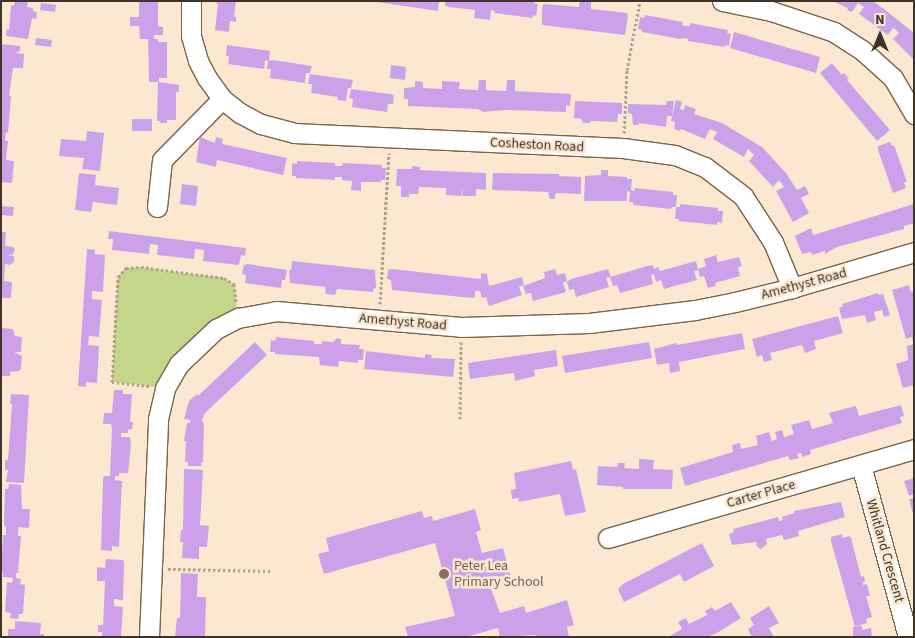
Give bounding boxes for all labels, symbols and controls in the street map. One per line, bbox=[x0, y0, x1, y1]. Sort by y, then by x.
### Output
north arrow bbox=[855, 10, 905, 60]
text: N bbox=[875, 10, 885, 30]
street label: Cosheston Road bbox=[490, 134, 584, 156]
street label: Amethyst Road bbox=[759, 264, 849, 304]
street label: Amethyst Road bbox=[358, 310, 448, 334]
street label: Carter Place bbox=[725, 476, 797, 512]
street label: Whitland Crescent bbox=[862, 497, 908, 605]
place label: Peter Lea Primary School bbox=[454, 558, 544, 590]
marker: Peter Lea Primary School bbox=[438, 568, 450, 580]

